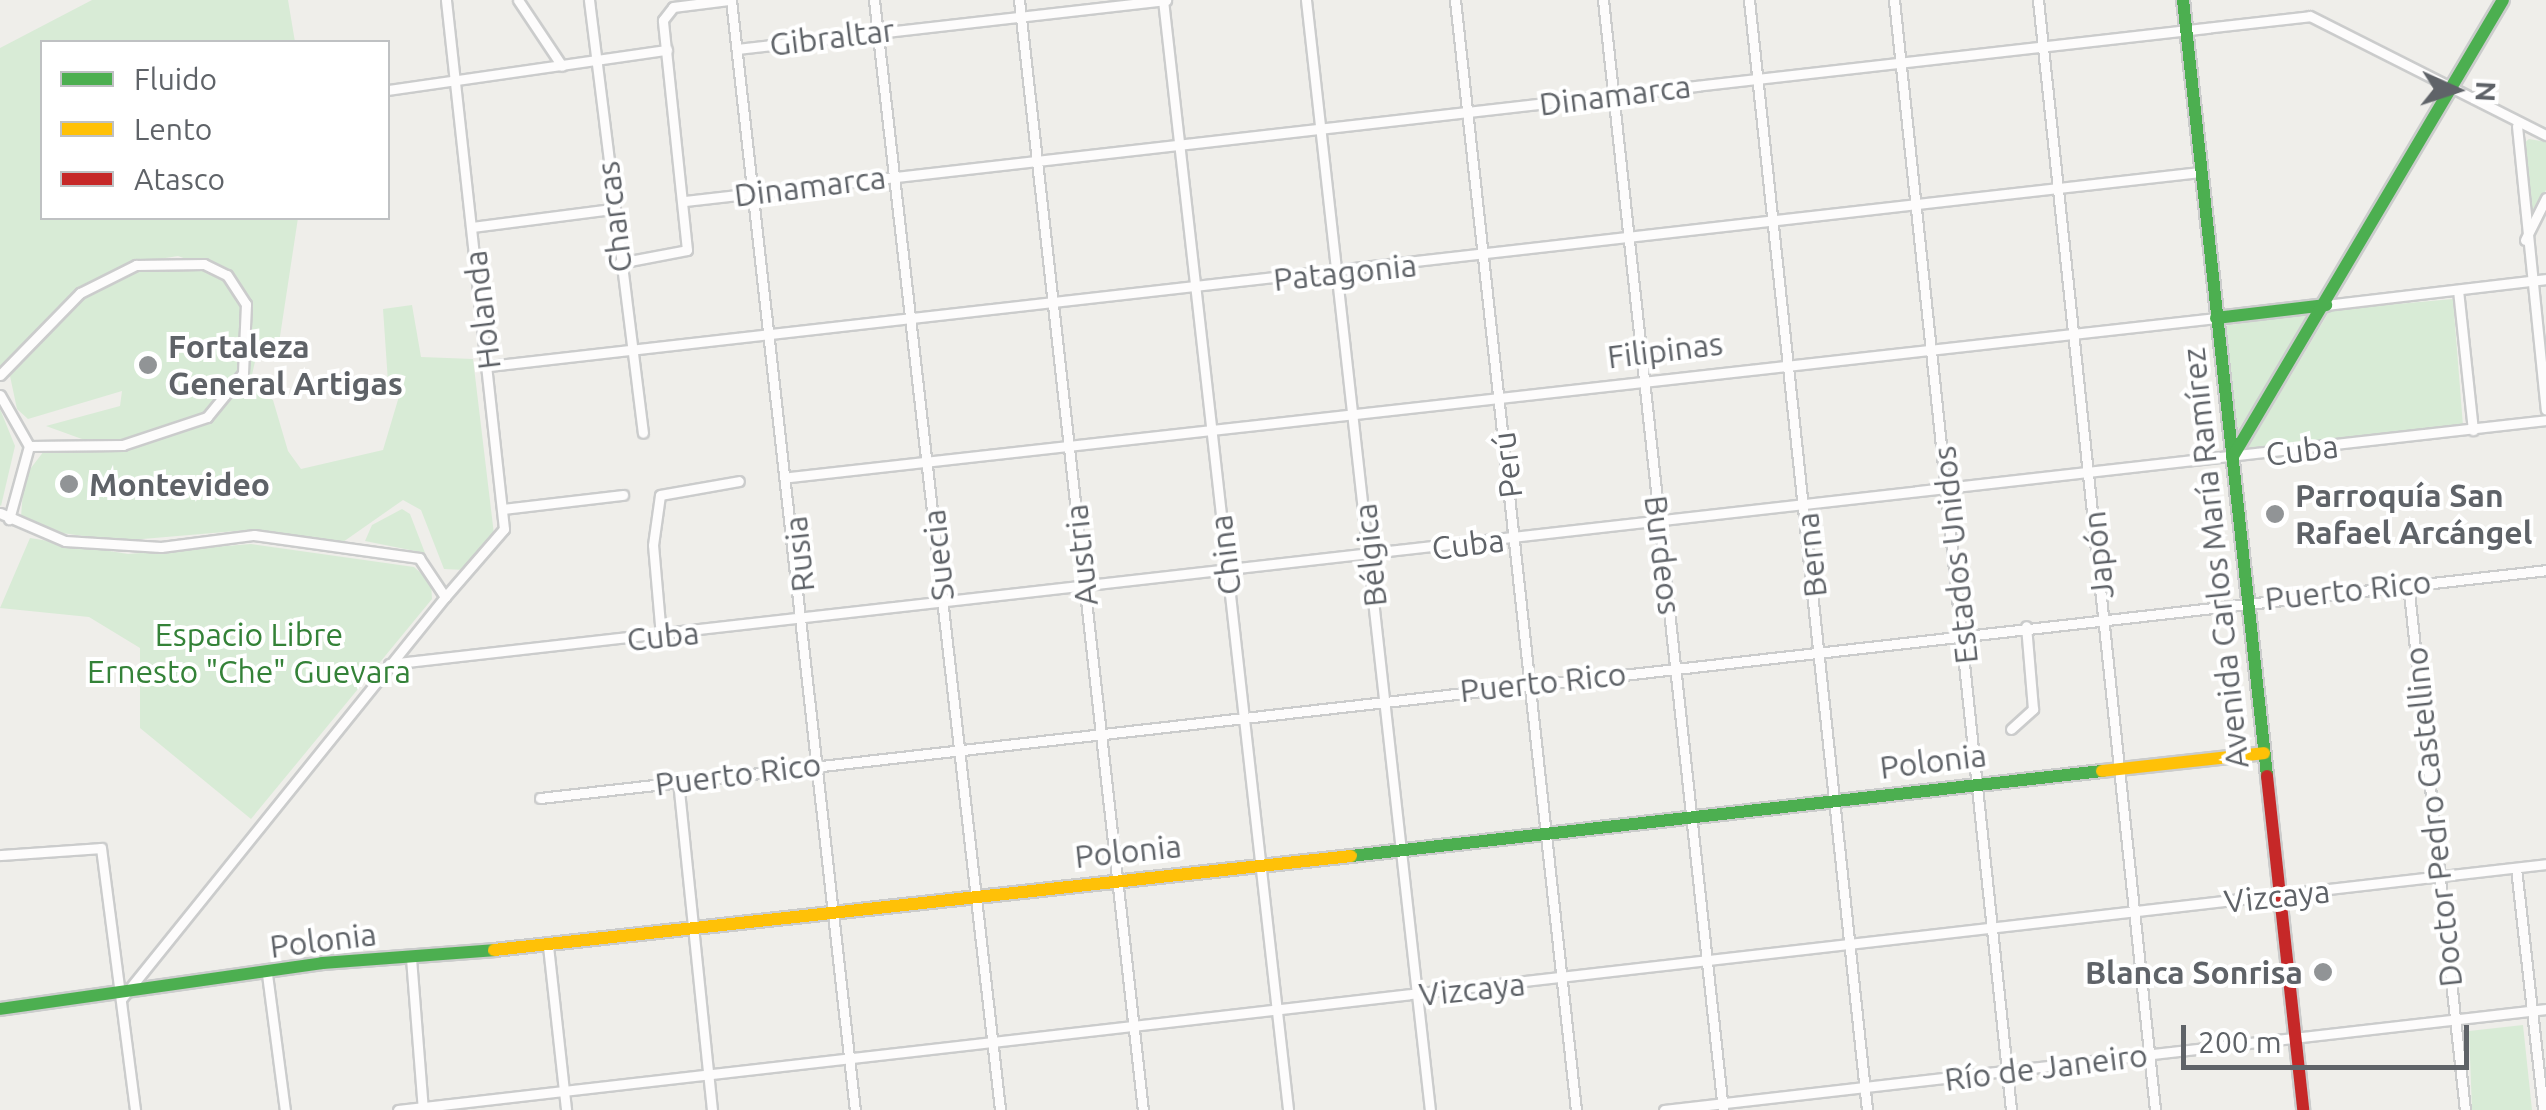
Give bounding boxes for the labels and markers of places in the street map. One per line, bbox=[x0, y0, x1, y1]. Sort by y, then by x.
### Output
place label: Fortaleza General Artigas bbox=[168, 328, 403, 403]
marker: Fortaleza General Artigas bbox=[137, 354, 159, 376]
place label: Montevideo bbox=[89, 465, 270, 503]
marker: Montevideo bbox=[58, 473, 80, 495]
place label: Parroquía San Rafael Arcángel bbox=[2295, 477, 2532, 552]
marker: Parroquía San Rafael Arcángel bbox=[2264, 503, 2286, 525]
place label: Blanca Sonrisa bbox=[2085, 953, 2303, 991]
marker: Blanca Sonrisa bbox=[2312, 961, 2334, 983]

